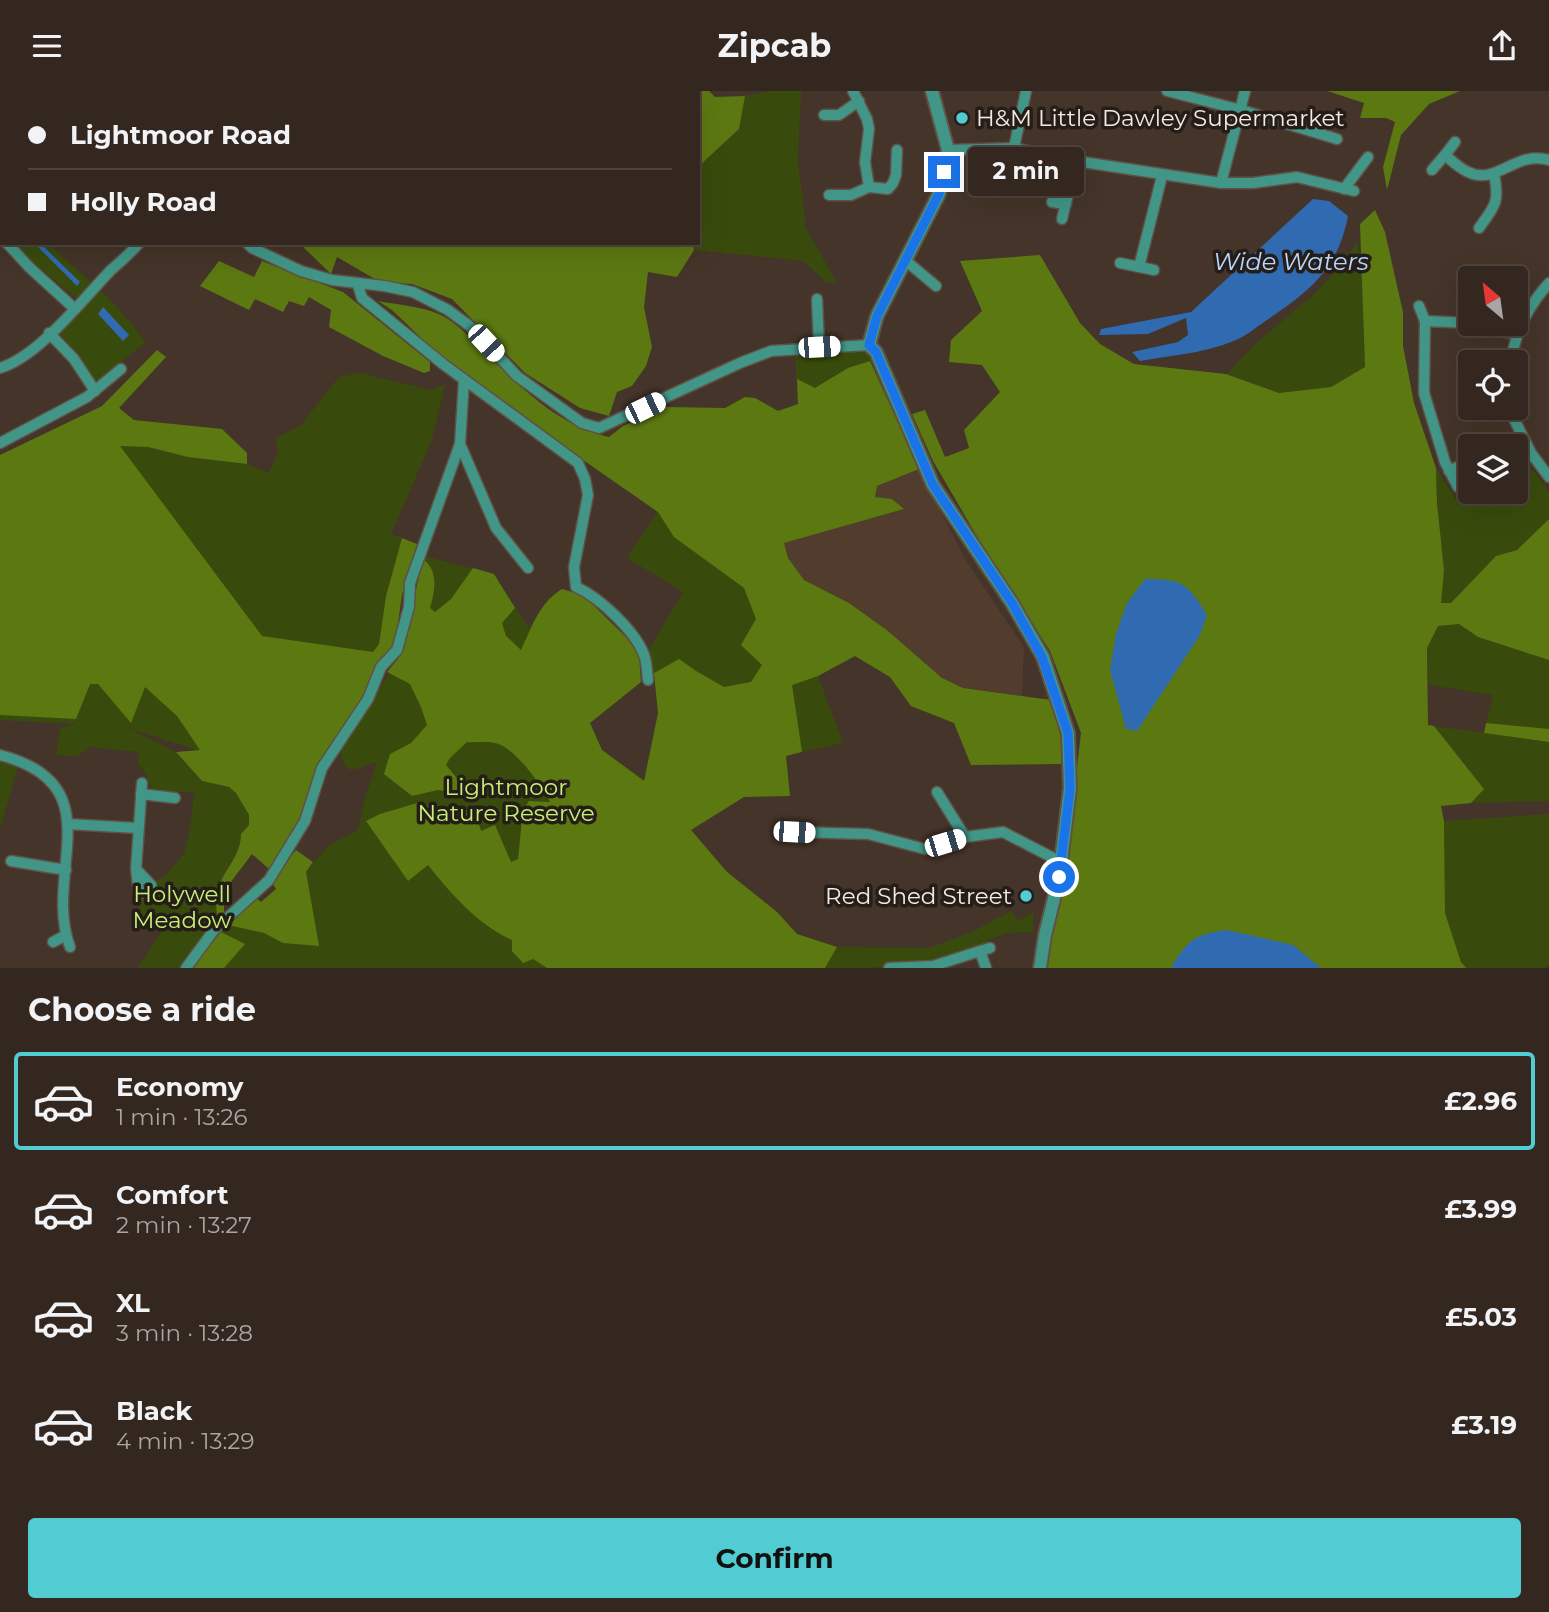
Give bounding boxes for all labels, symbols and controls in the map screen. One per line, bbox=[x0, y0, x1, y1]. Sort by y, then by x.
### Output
text: Zipcab bbox=[718, 26, 831, 65]
icon: menu bbox=[28, 27, 66, 65]
icon: share bbox=[1483, 27, 1521, 65]
place label: H&M Little Dawley Supermarket bbox=[976, 104, 1345, 132]
marker: H&M Little Dawley Supermarket bbox=[954, 110, 970, 126]
text: Lightmoor Road bbox=[70, 119, 291, 151]
callout: 2 min bbox=[968, 147, 1084, 197]
route end bbox=[928, 156, 960, 188]
text: 2 min bbox=[992, 157, 1060, 185]
text: Holly Road bbox=[70, 186, 217, 218]
water label: Wide Waters bbox=[1213, 247, 1369, 276]
north arrow bbox=[1458, 266, 1528, 336]
map controls bbox=[1458, 266, 1528, 504]
car bbox=[464, 320, 509, 366]
car bbox=[798, 335, 841, 359]
button: locate bbox=[1458, 350, 1528, 420]
car bbox=[622, 389, 669, 427]
button: layers bbox=[1458, 434, 1528, 504]
park label: Lightmoor Nature Reserve bbox=[417, 773, 595, 827]
car bbox=[773, 820, 816, 844]
car bbox=[922, 827, 969, 859]
route start bbox=[1043, 861, 1075, 893]
park label: Holywell Meadow bbox=[133, 880, 232, 934]
place label: Red Shed Street bbox=[825, 882, 1012, 910]
marker: Red Shed Street bbox=[1018, 888, 1034, 904]
text: Choose a ride bbox=[28, 990, 256, 1029]
icon: car bbox=[32, 1070, 95, 1133]
text: Economy bbox=[116, 1071, 243, 1103]
text: £2.96 bbox=[1444, 1085, 1517, 1117]
text: 1 min · 13:26 bbox=[116, 1103, 248, 1131]
icon: car bbox=[32, 1178, 95, 1241]
text: Comfort bbox=[116, 1179, 228, 1211]
text: £3.99 bbox=[1445, 1193, 1517, 1225]
text: 2 min · 13:27 bbox=[116, 1211, 252, 1239]
icon: car bbox=[32, 1286, 95, 1349]
text: XL bbox=[116, 1287, 150, 1319]
text: £5.03 bbox=[1445, 1301, 1517, 1333]
text: 3 min · 13:28 bbox=[116, 1319, 253, 1347]
icon: car bbox=[32, 1394, 95, 1457]
text: Black bbox=[116, 1395, 192, 1427]
text: £3.19 bbox=[1451, 1409, 1517, 1441]
text: 4 min · 13:29 bbox=[116, 1427, 254, 1455]
button: Confirm bbox=[28, 1518, 1521, 1598]

